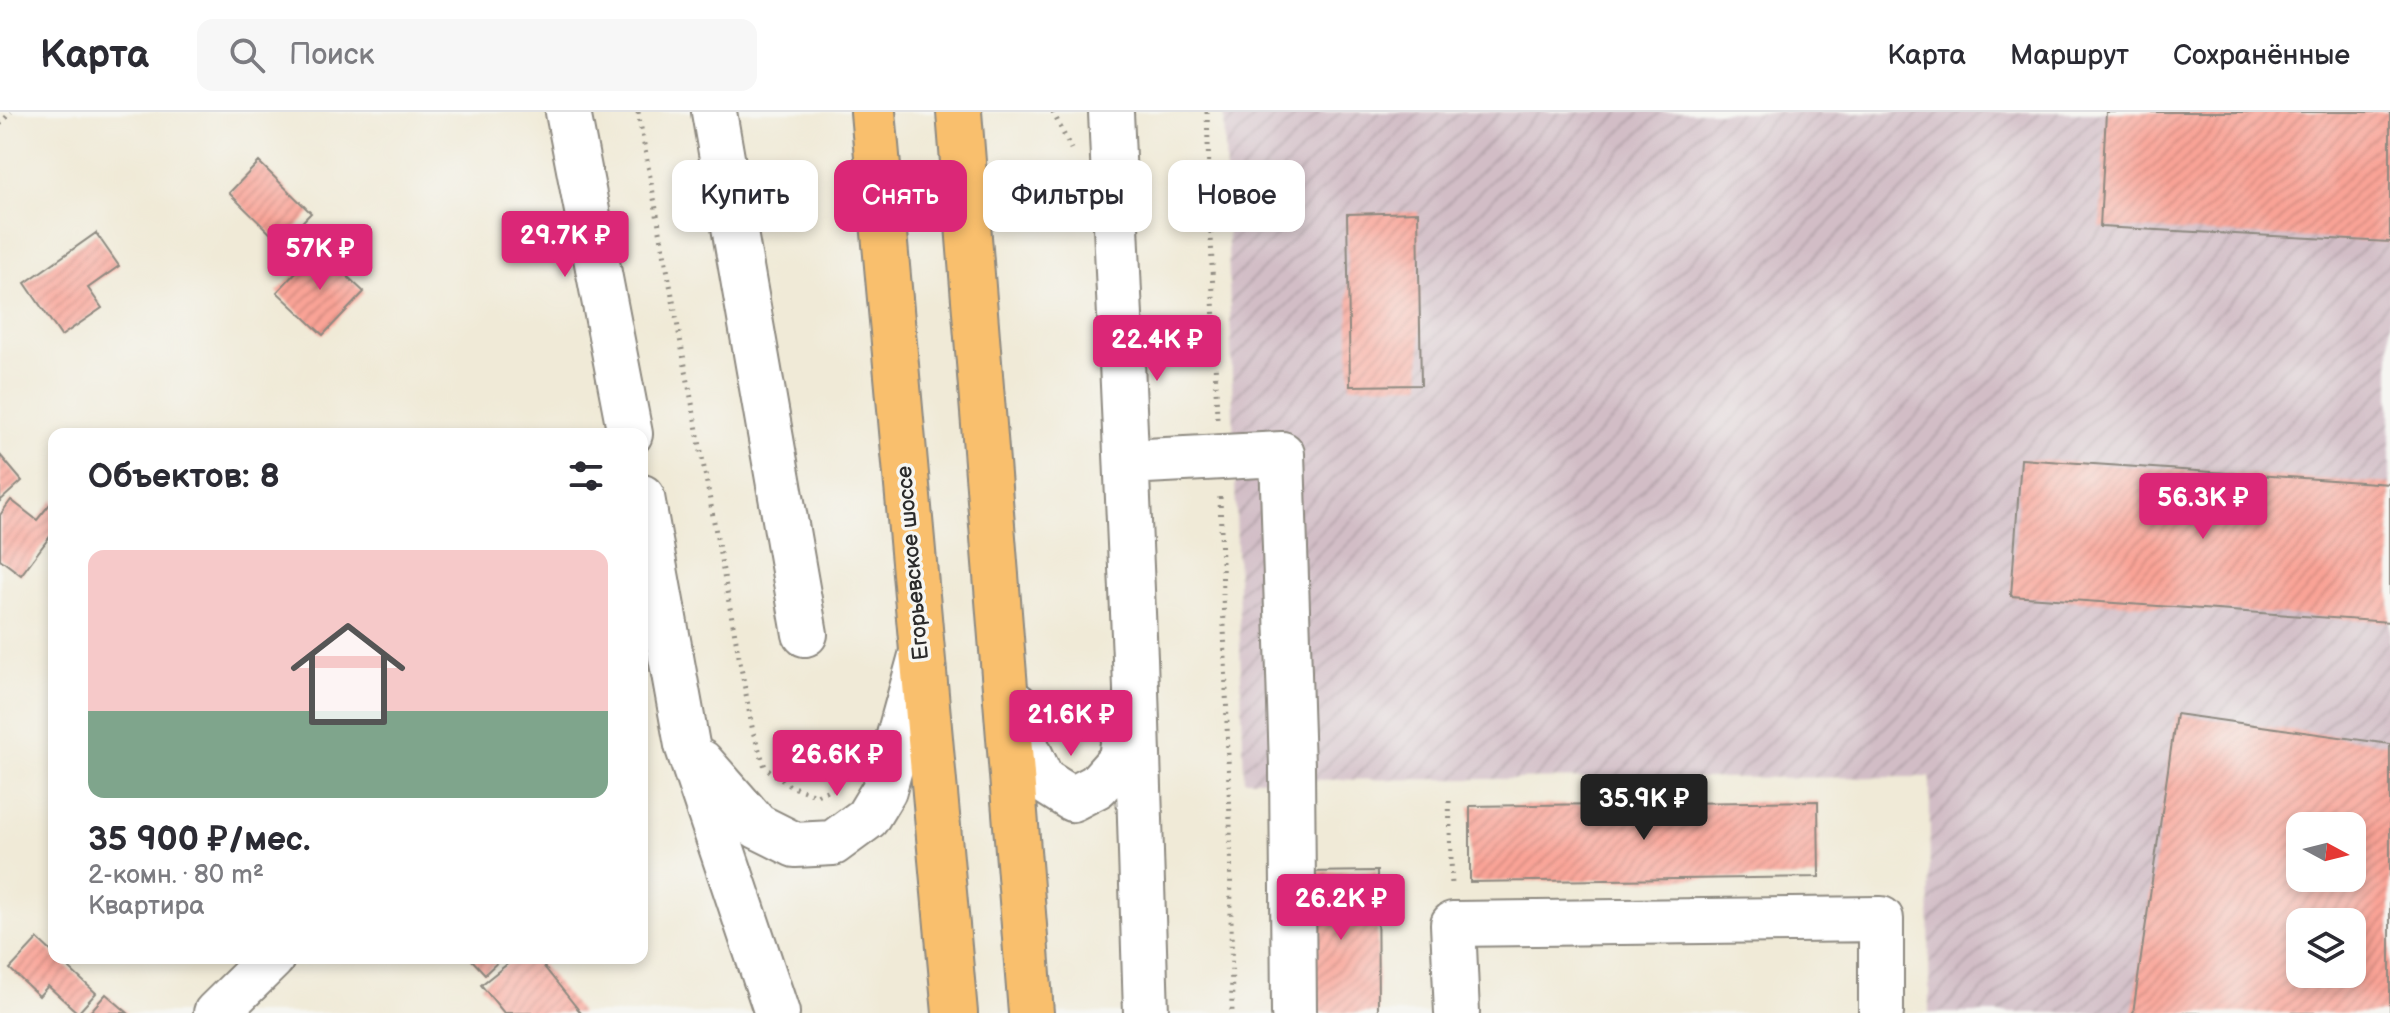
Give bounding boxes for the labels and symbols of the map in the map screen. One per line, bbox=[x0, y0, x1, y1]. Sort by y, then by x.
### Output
pin: 29.7K ₽ bbox=[491, 211, 639, 279]
pin: 57K ₽ bbox=[264, 224, 376, 292]
pin: 22.4K ₽ bbox=[1083, 315, 1231, 383]
street label: Егорьевское шоссе bbox=[891, 465, 935, 661]
pin: 56.3K ₽ bbox=[2129, 473, 2277, 541]
pin: 21.6K ₽ bbox=[997, 690, 1145, 758]
pin: 26.6K ₽ bbox=[763, 730, 911, 798]
pin: 35.9K ₽ bbox=[1570, 774, 1718, 842]
north arrow bbox=[2286, 812, 2366, 892]
pin: 26.2K ₽ bbox=[1267, 874, 1415, 942]

